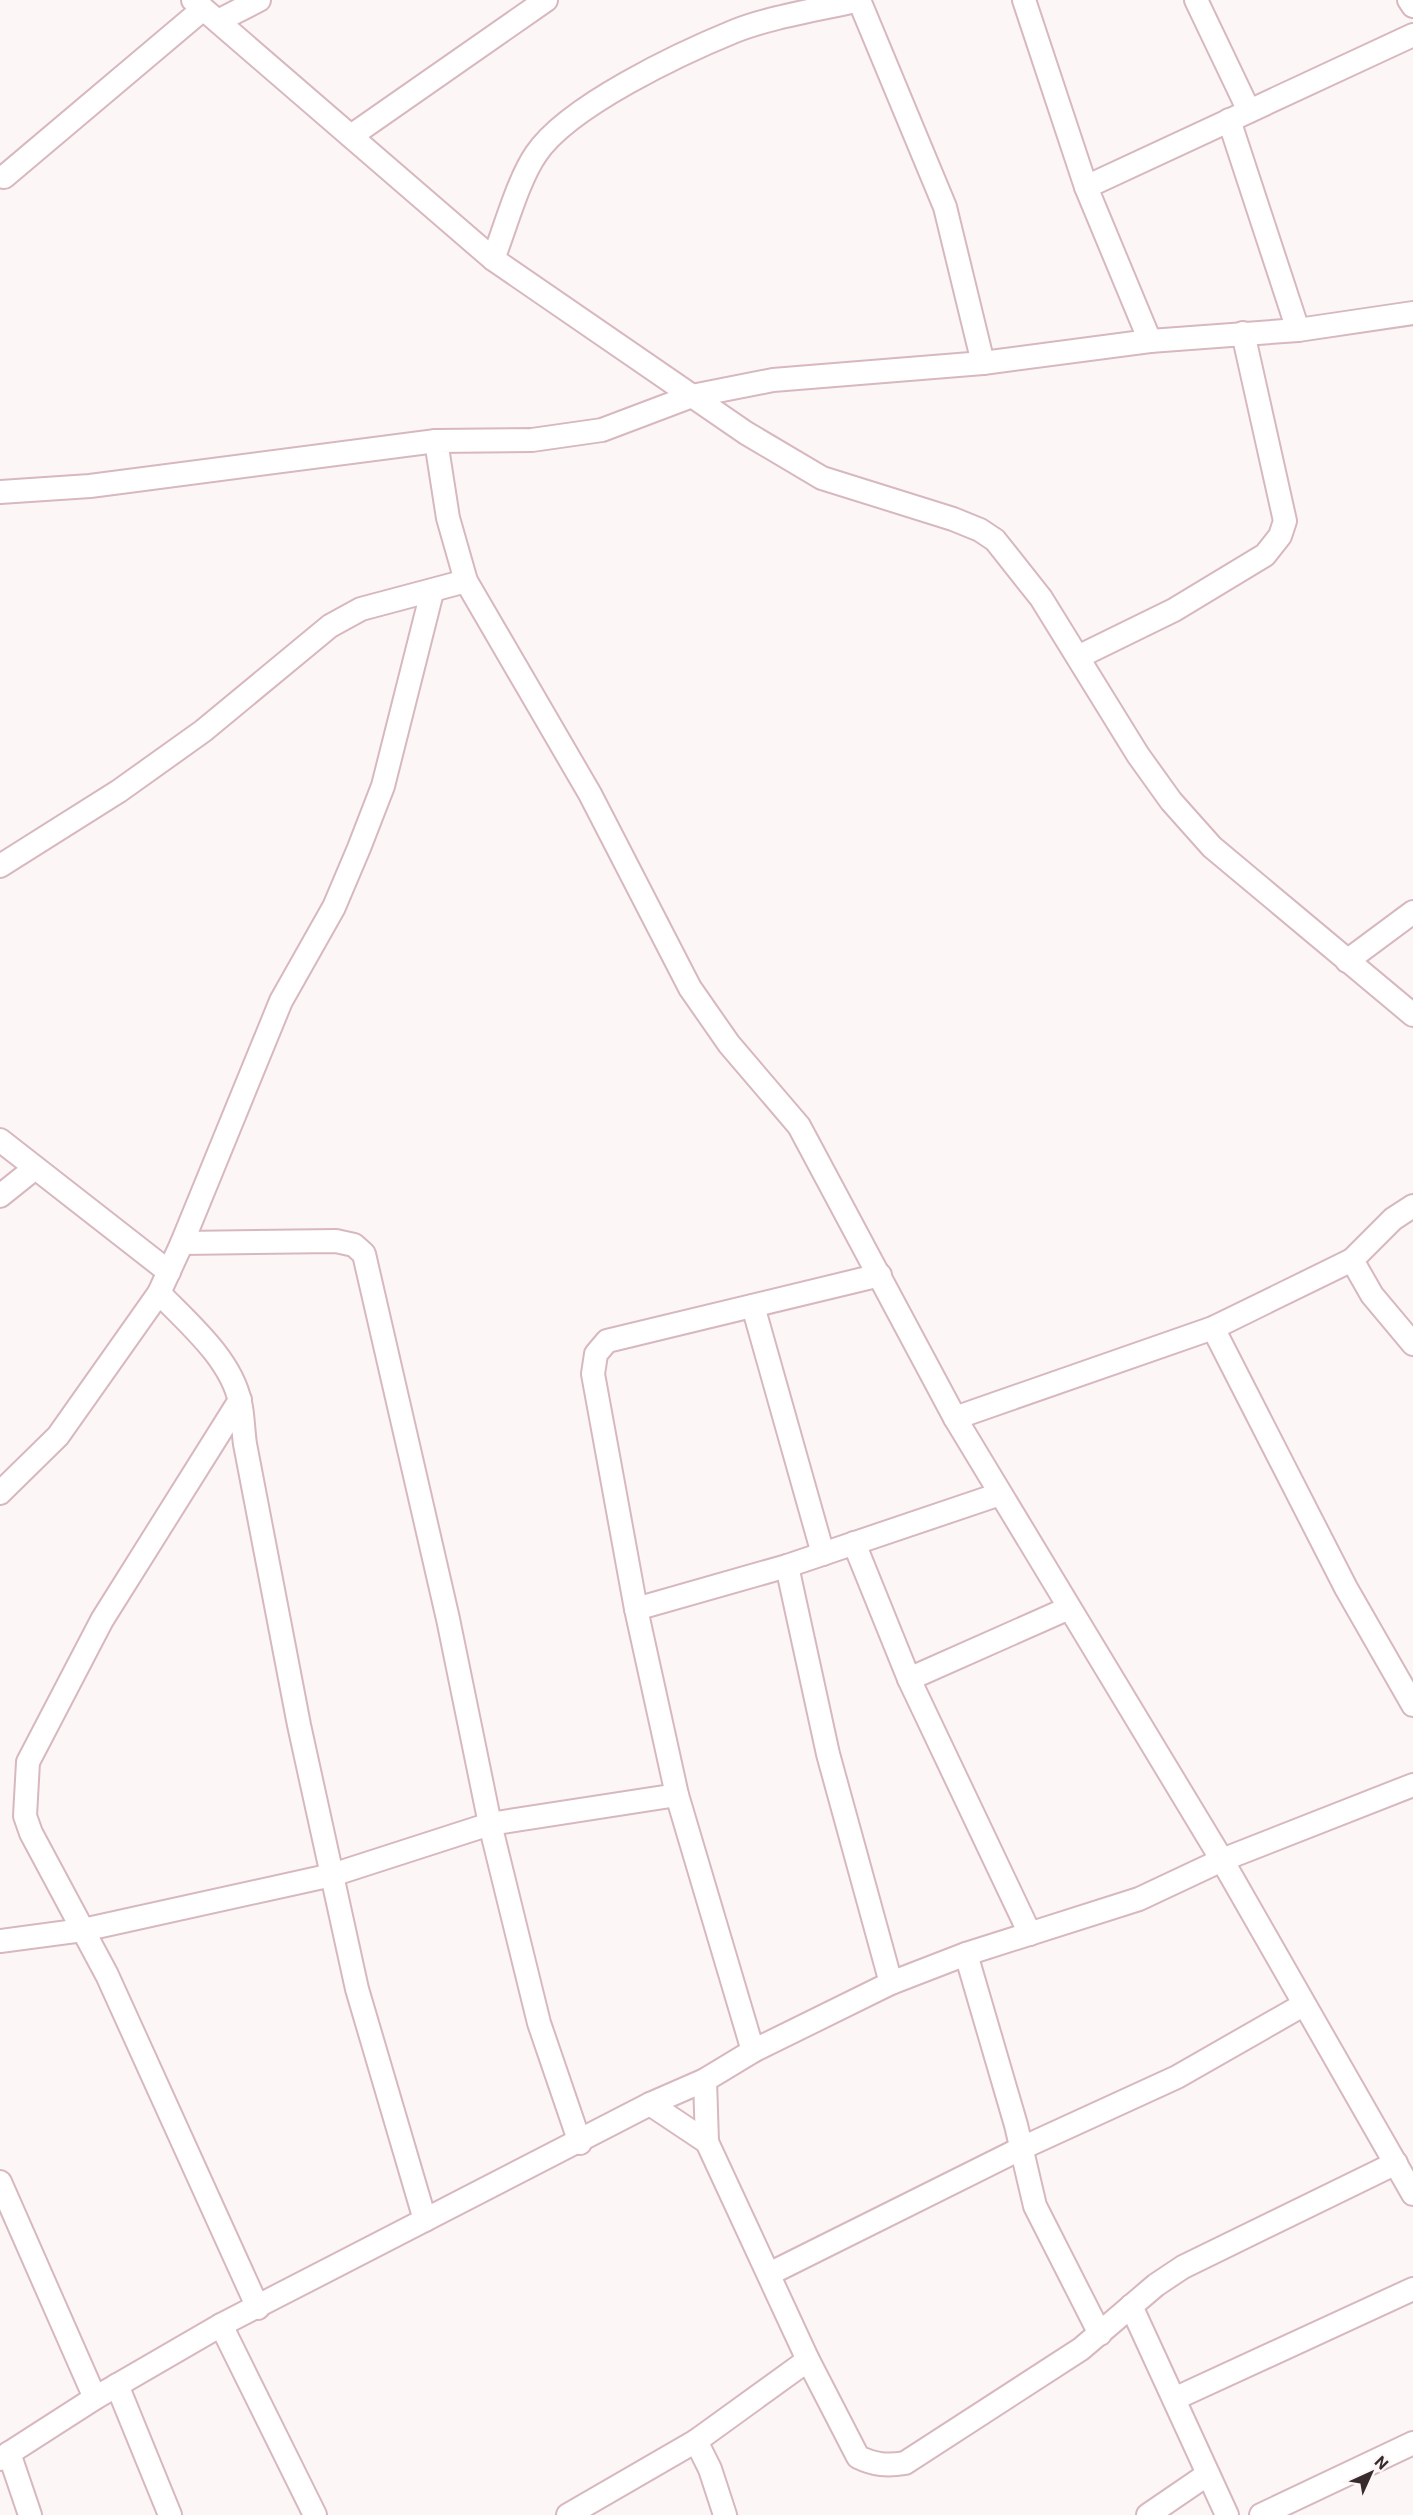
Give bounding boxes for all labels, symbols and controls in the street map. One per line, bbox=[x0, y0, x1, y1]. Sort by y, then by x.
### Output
north arrow bbox=[1341, 2443, 1401, 2503]
text: N bbox=[1371, 2452, 1392, 2473]

